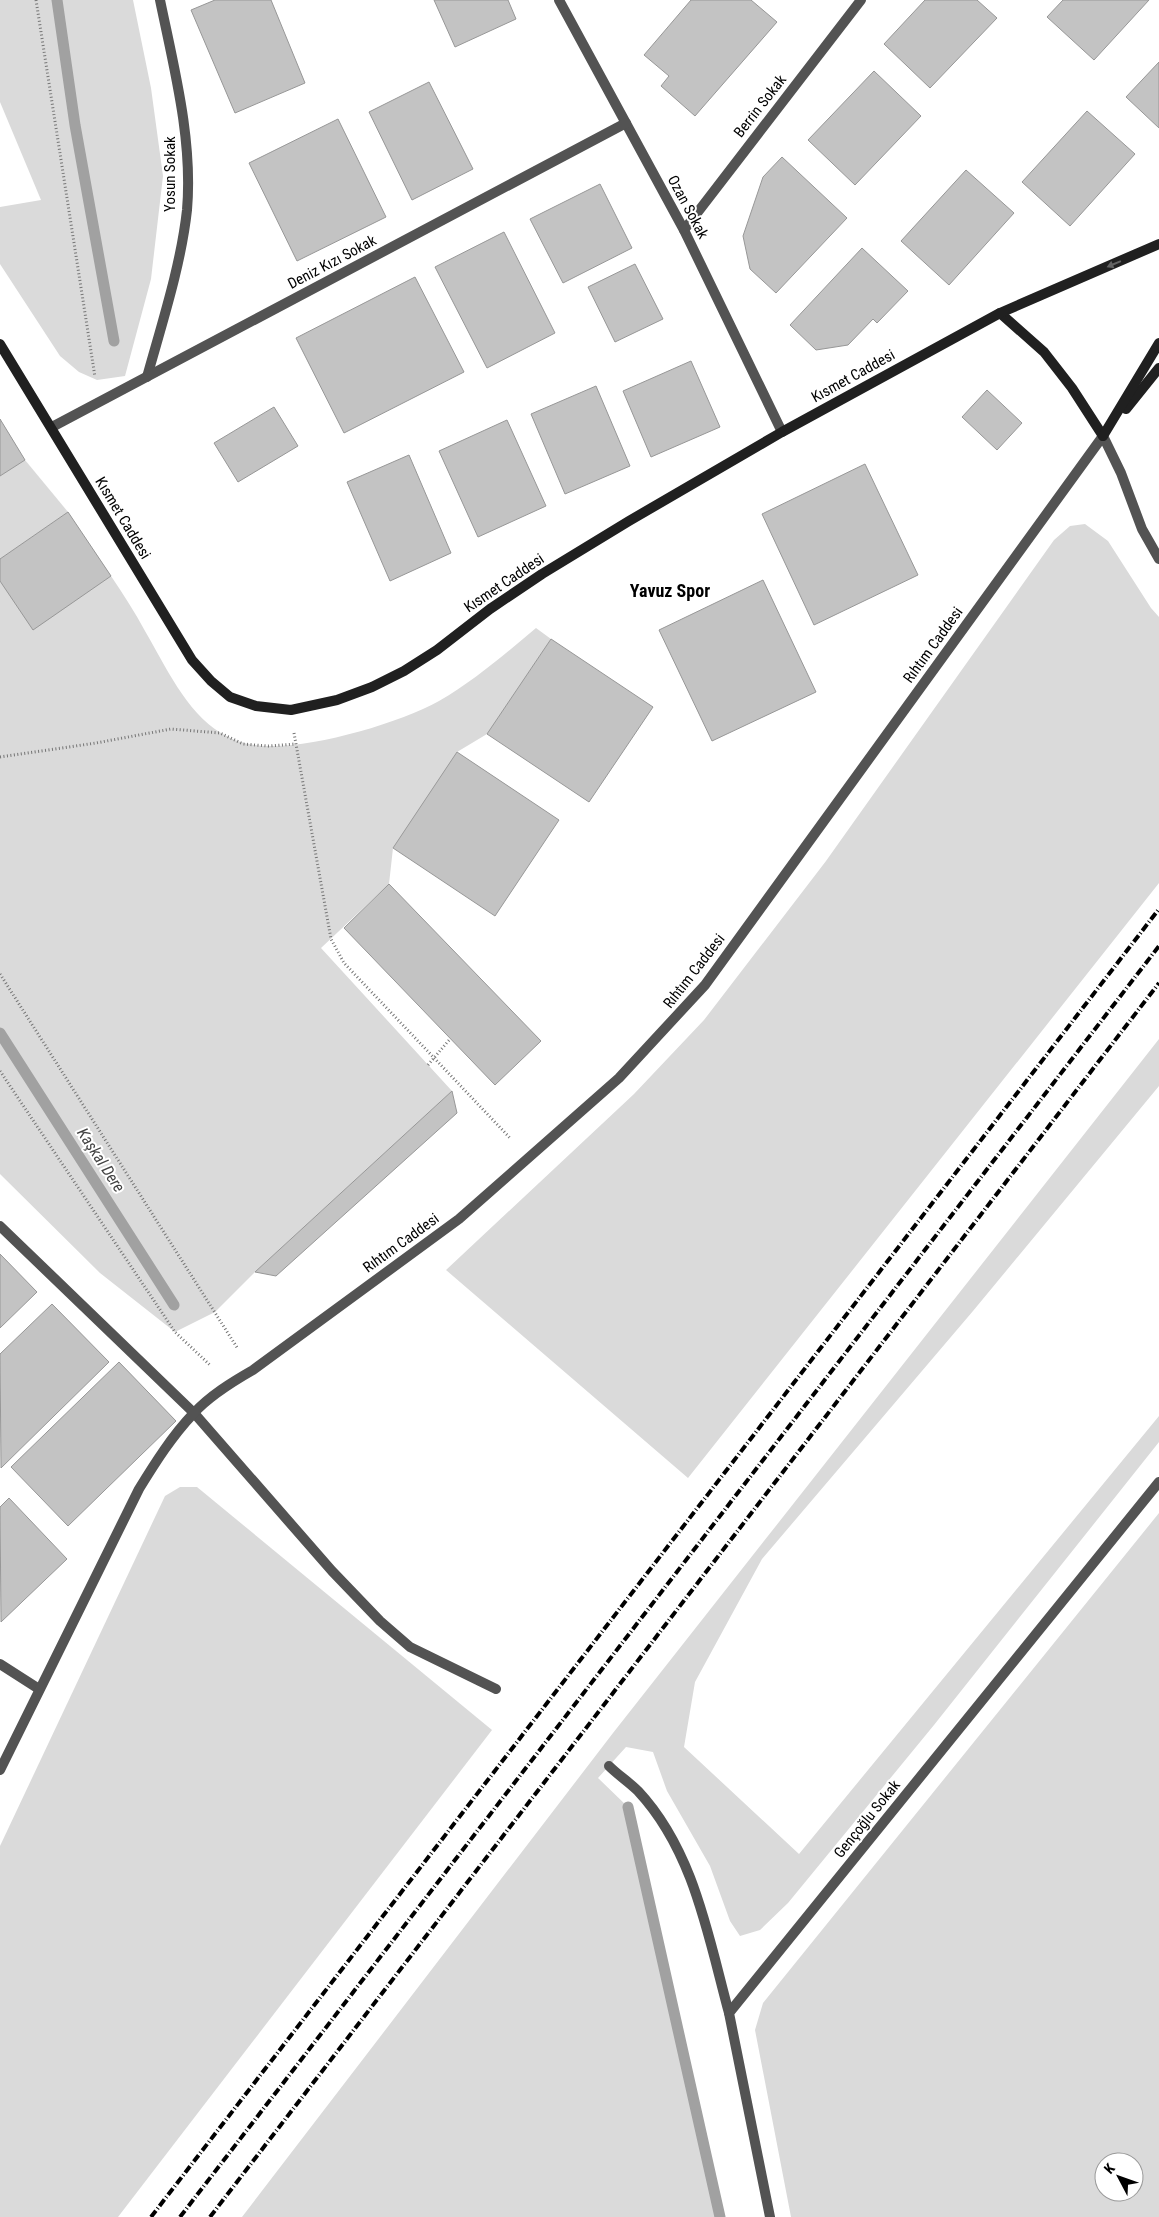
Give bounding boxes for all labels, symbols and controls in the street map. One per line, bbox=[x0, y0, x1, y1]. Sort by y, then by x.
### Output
street label: Berrin Sokak bbox=[730, 71, 790, 141]
street label: Yosun Sokak bbox=[161, 136, 179, 212]
street label: Ozan Sokak bbox=[664, 172, 712, 242]
street label: Deniz Kızı Sokak bbox=[285, 231, 380, 293]
one-way arrow bbox=[1107, 260, 1121, 268]
street label: Kısmet Caddesi bbox=[808, 346, 898, 406]
street label: Kısmet Caddesi bbox=[91, 474, 155, 562]
street label: Kısmet Caddesi bbox=[461, 550, 547, 616]
district label: Yavuz Spor bbox=[630, 580, 710, 601]
street label: Rıhtım Caddesi bbox=[899, 604, 967, 686]
street label: Rıhtım Caddesi bbox=[659, 930, 729, 1012]
water label: Kaşkal Dere bbox=[73, 1124, 129, 1196]
street label: Rıhtım Caddesi bbox=[360, 1209, 442, 1277]
street label: Gençoğlu Sokak bbox=[830, 1776, 904, 1862]
north arrow bbox=[1094, 2152, 1144, 2202]
text: K bbox=[1101, 2160, 1118, 2177]

